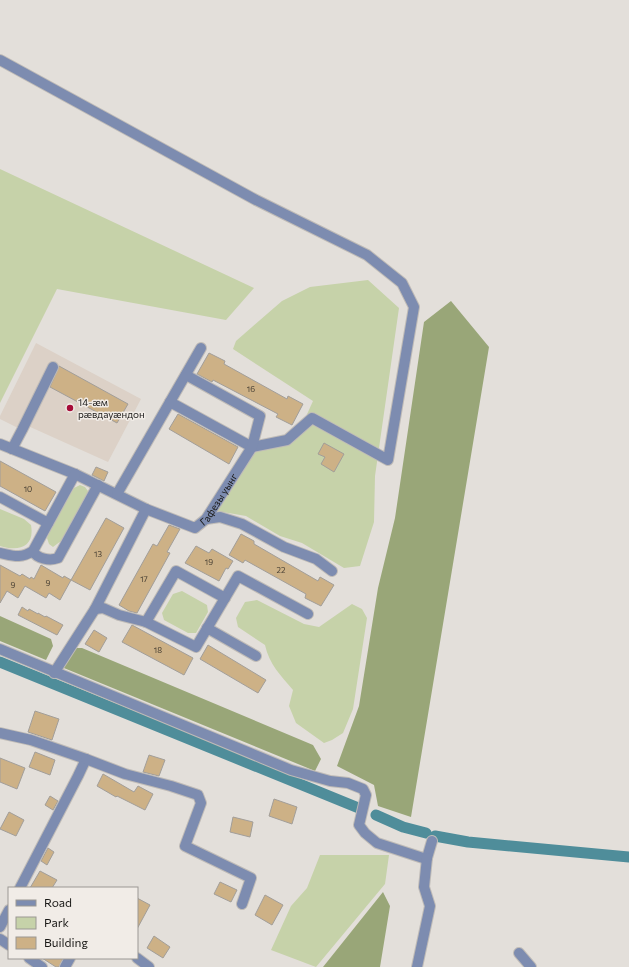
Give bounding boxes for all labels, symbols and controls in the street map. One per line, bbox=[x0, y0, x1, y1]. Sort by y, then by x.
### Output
house number: 16 bbox=[247, 384, 255, 394]
place label: 14-æм рӕвдауӕндон bbox=[78, 396, 145, 420]
marker: 14-æм рӕвдауӕндон bbox=[65, 403, 75, 413]
street label: Гафезы уынг bbox=[197, 470, 240, 528]
house number: 10 bbox=[24, 484, 32, 494]
house number: 13 bbox=[94, 549, 102, 559]
house number: 19 bbox=[205, 557, 213, 567]
house number: 22 bbox=[277, 565, 286, 575]
house number: 17 bbox=[140, 574, 148, 584]
house number: 9 bbox=[46, 578, 51, 588]
house number: 9 bbox=[11, 580, 16, 590]
house number: 18 bbox=[154, 645, 162, 655]
legend bbox=[8, 887, 138, 959]
text: Road bbox=[44, 895, 72, 909]
text: Park bbox=[44, 915, 70, 929]
text: Building bbox=[44, 935, 88, 949]

